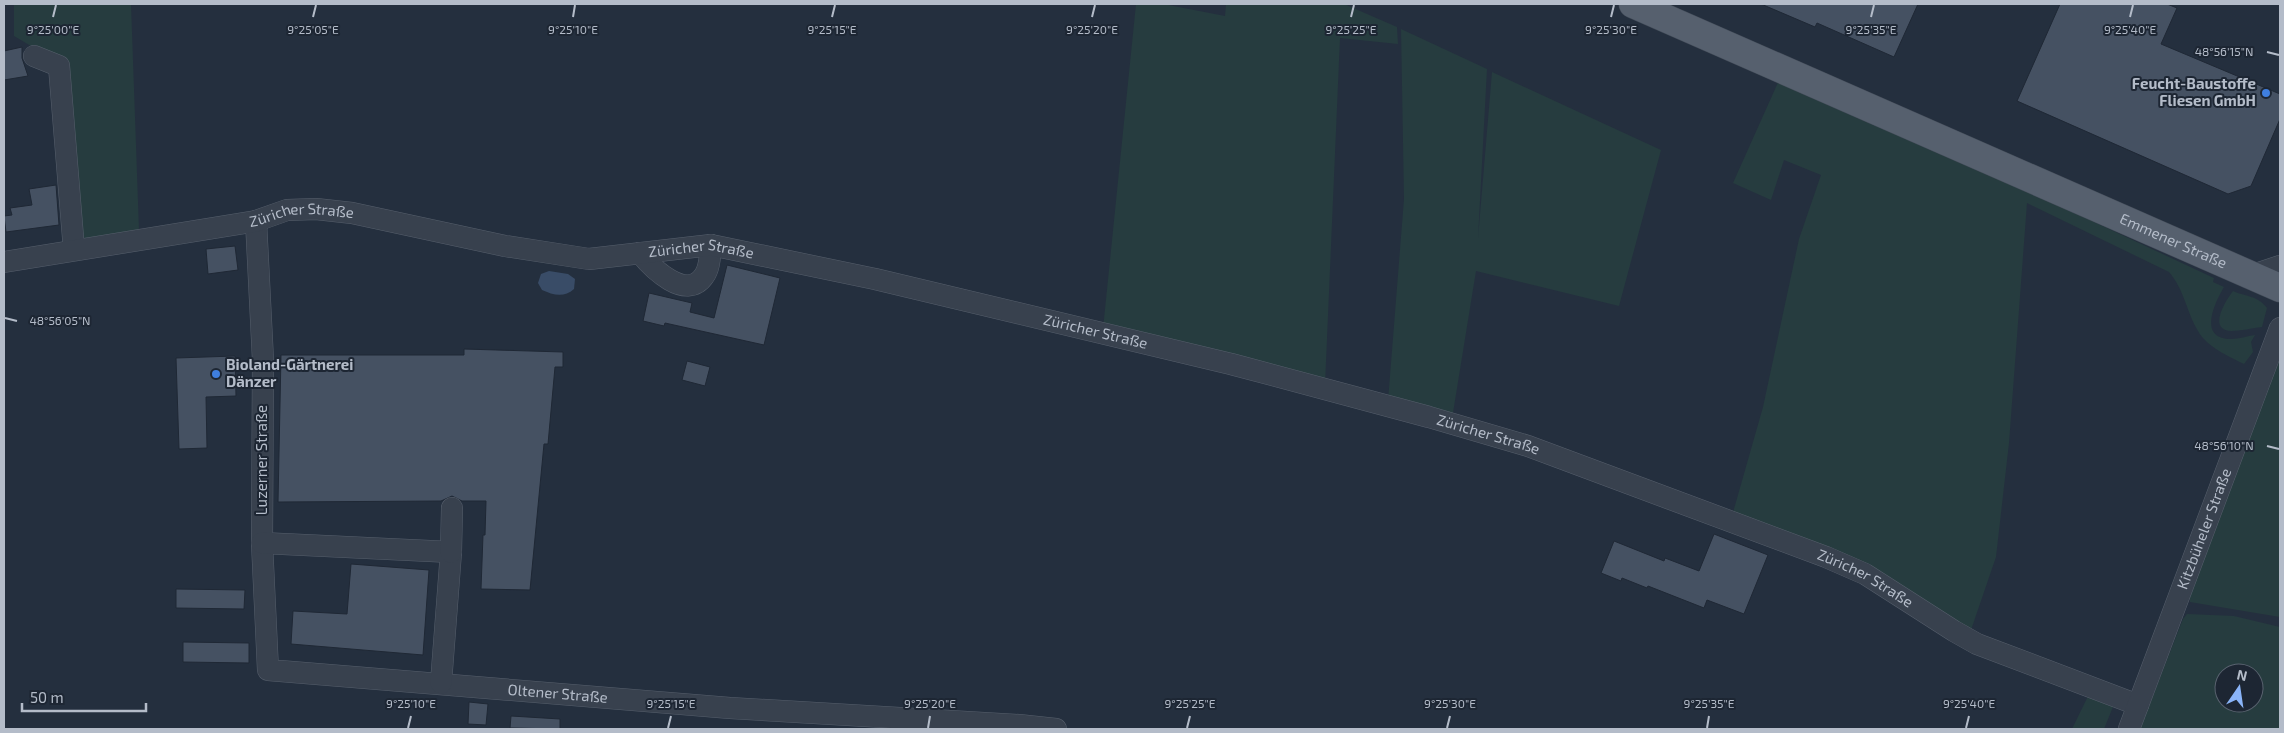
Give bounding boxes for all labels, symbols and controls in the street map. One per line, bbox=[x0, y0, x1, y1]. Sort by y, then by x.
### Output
text: 9°25'00"E bbox=[27, 22, 79, 36]
text: 9°25'05"E bbox=[287, 22, 339, 36]
text: 9°25'10"E bbox=[548, 22, 598, 36]
text: 9°25'15"E bbox=[807, 22, 857, 36]
text: 9°25'20"E bbox=[1066, 22, 1118, 36]
text: 9°25'25"E bbox=[1325, 22, 1377, 36]
text: 9°25'30"E bbox=[1585, 22, 1637, 36]
text: 9°25'35"E bbox=[1846, 22, 1897, 36]
text: 9°25'40"E bbox=[2104, 22, 2156, 36]
text: 48°56'15"N bbox=[2195, 44, 2253, 58]
place label: Feucht-Baustoffe Fliesen GmbH bbox=[2132, 74, 2256, 109]
marker: Feucht-Baustoffe Fliesen GmbH bbox=[2260, 87, 2272, 99]
street label: Züricher Straße bbox=[248, 199, 355, 230]
street label: Emmener Straße bbox=[2117, 209, 2230, 272]
street label: Züricher Straße bbox=[647, 235, 756, 262]
street label: Züricher Straße bbox=[1042, 310, 1150, 352]
text: 48°56'05"N bbox=[29, 313, 91, 327]
place label: Bioland-Gärtnerei Dänzer bbox=[226, 355, 353, 390]
marker: Bioland-Gärtnerei Dänzer bbox=[210, 368, 222, 380]
street label: Luzerner Straße bbox=[252, 405, 270, 515]
street label: Züricher Straße bbox=[1435, 410, 1543, 458]
text: 48°56'10"N bbox=[2194, 438, 2254, 452]
street label: Kitzbüheler Straße bbox=[2173, 465, 2234, 591]
street label: Züricher Straße bbox=[1815, 545, 1917, 611]
north arrow bbox=[2214, 663, 2264, 713]
text: N bbox=[2235, 665, 2249, 684]
scale bar bbox=[22, 680, 146, 712]
street label: Oltener Straße bbox=[507, 680, 609, 706]
text: 50 m bbox=[30, 688, 64, 706]
text: 9°25'10"E bbox=[386, 696, 436, 710]
text: 9°25'15"E bbox=[646, 696, 696, 710]
text: 9°25'20"E bbox=[904, 696, 956, 710]
text: 9°25'25"E bbox=[1164, 696, 1216, 710]
text: 9°25'30"E bbox=[1424, 696, 1476, 710]
text: 9°25'35"E bbox=[1684, 696, 1735, 710]
text: 9°25'40"E bbox=[1943, 696, 1995, 710]

